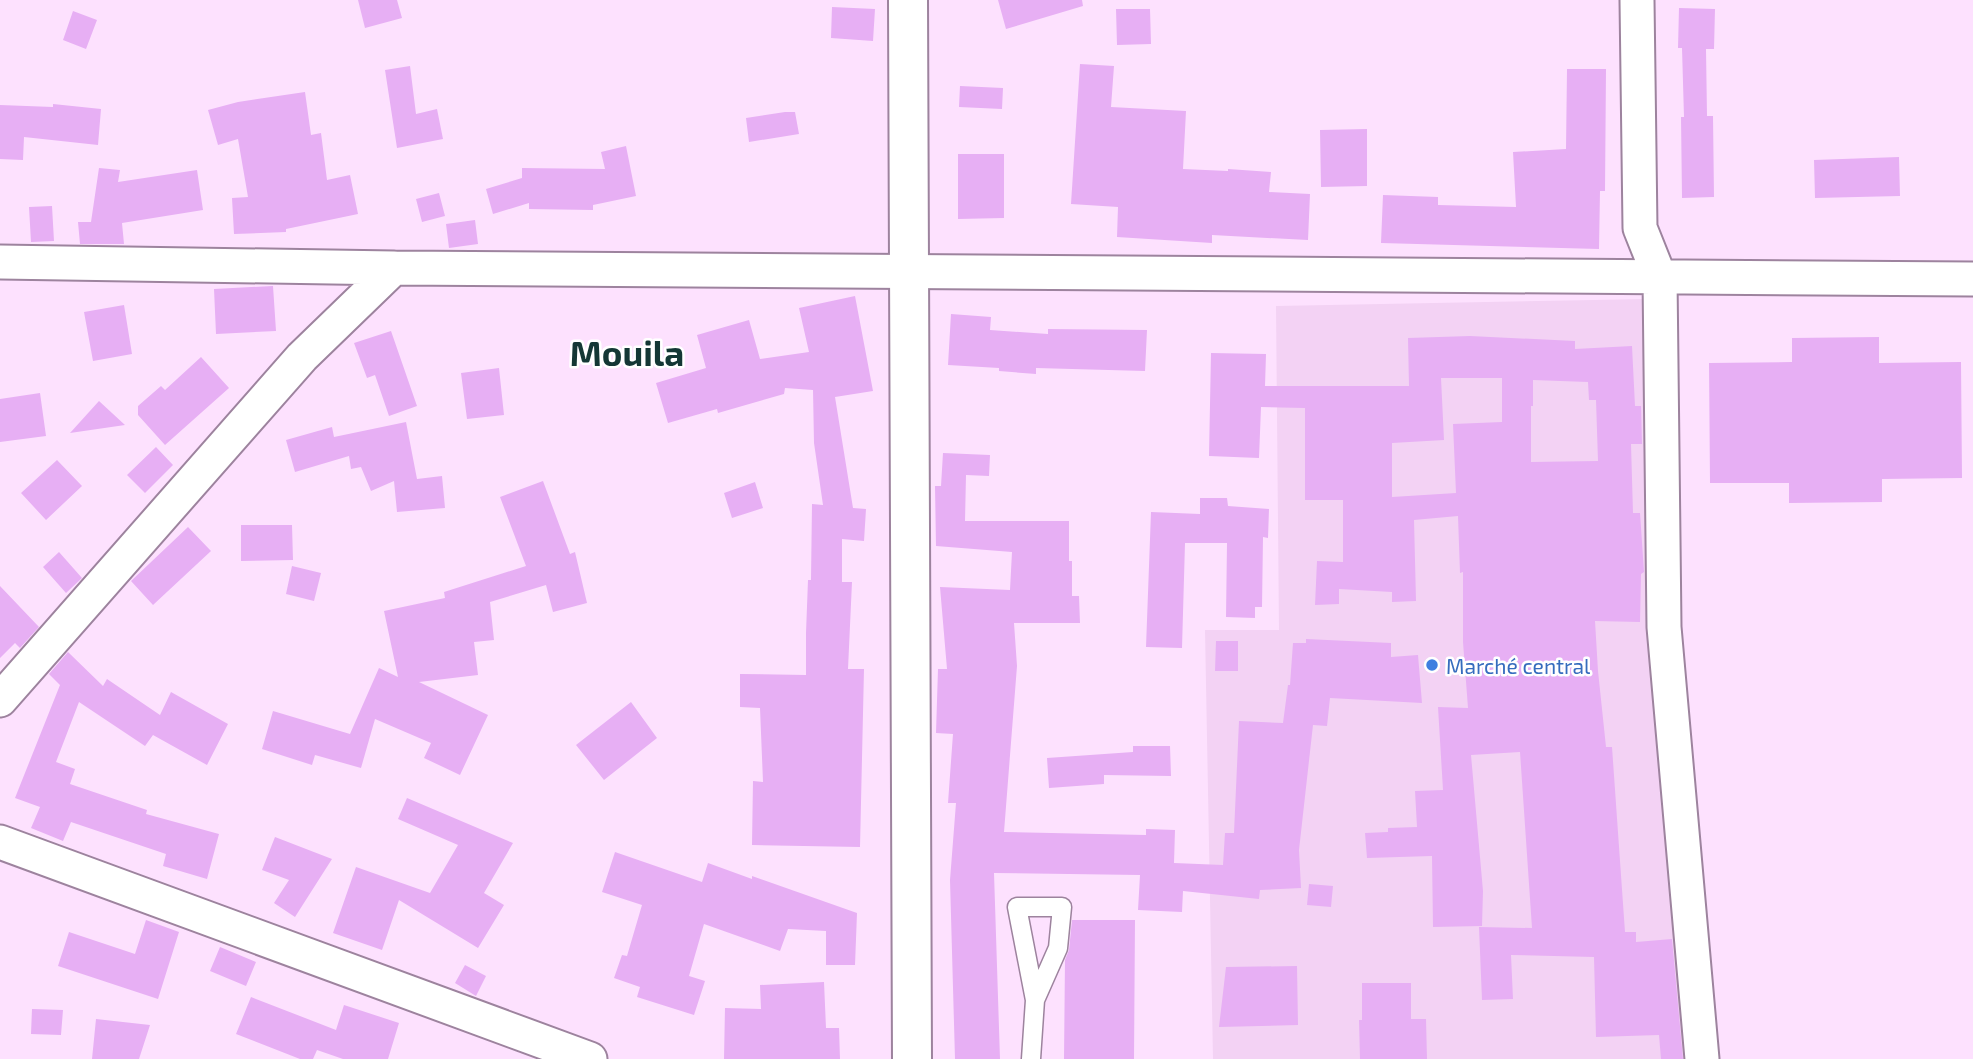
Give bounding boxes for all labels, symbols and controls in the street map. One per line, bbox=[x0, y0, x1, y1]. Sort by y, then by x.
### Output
district label: Mouila bbox=[570, 331, 684, 373]
place label: Marché central bbox=[1446, 653, 1591, 678]
marker: Marché central bbox=[1424, 657, 1440, 673]

